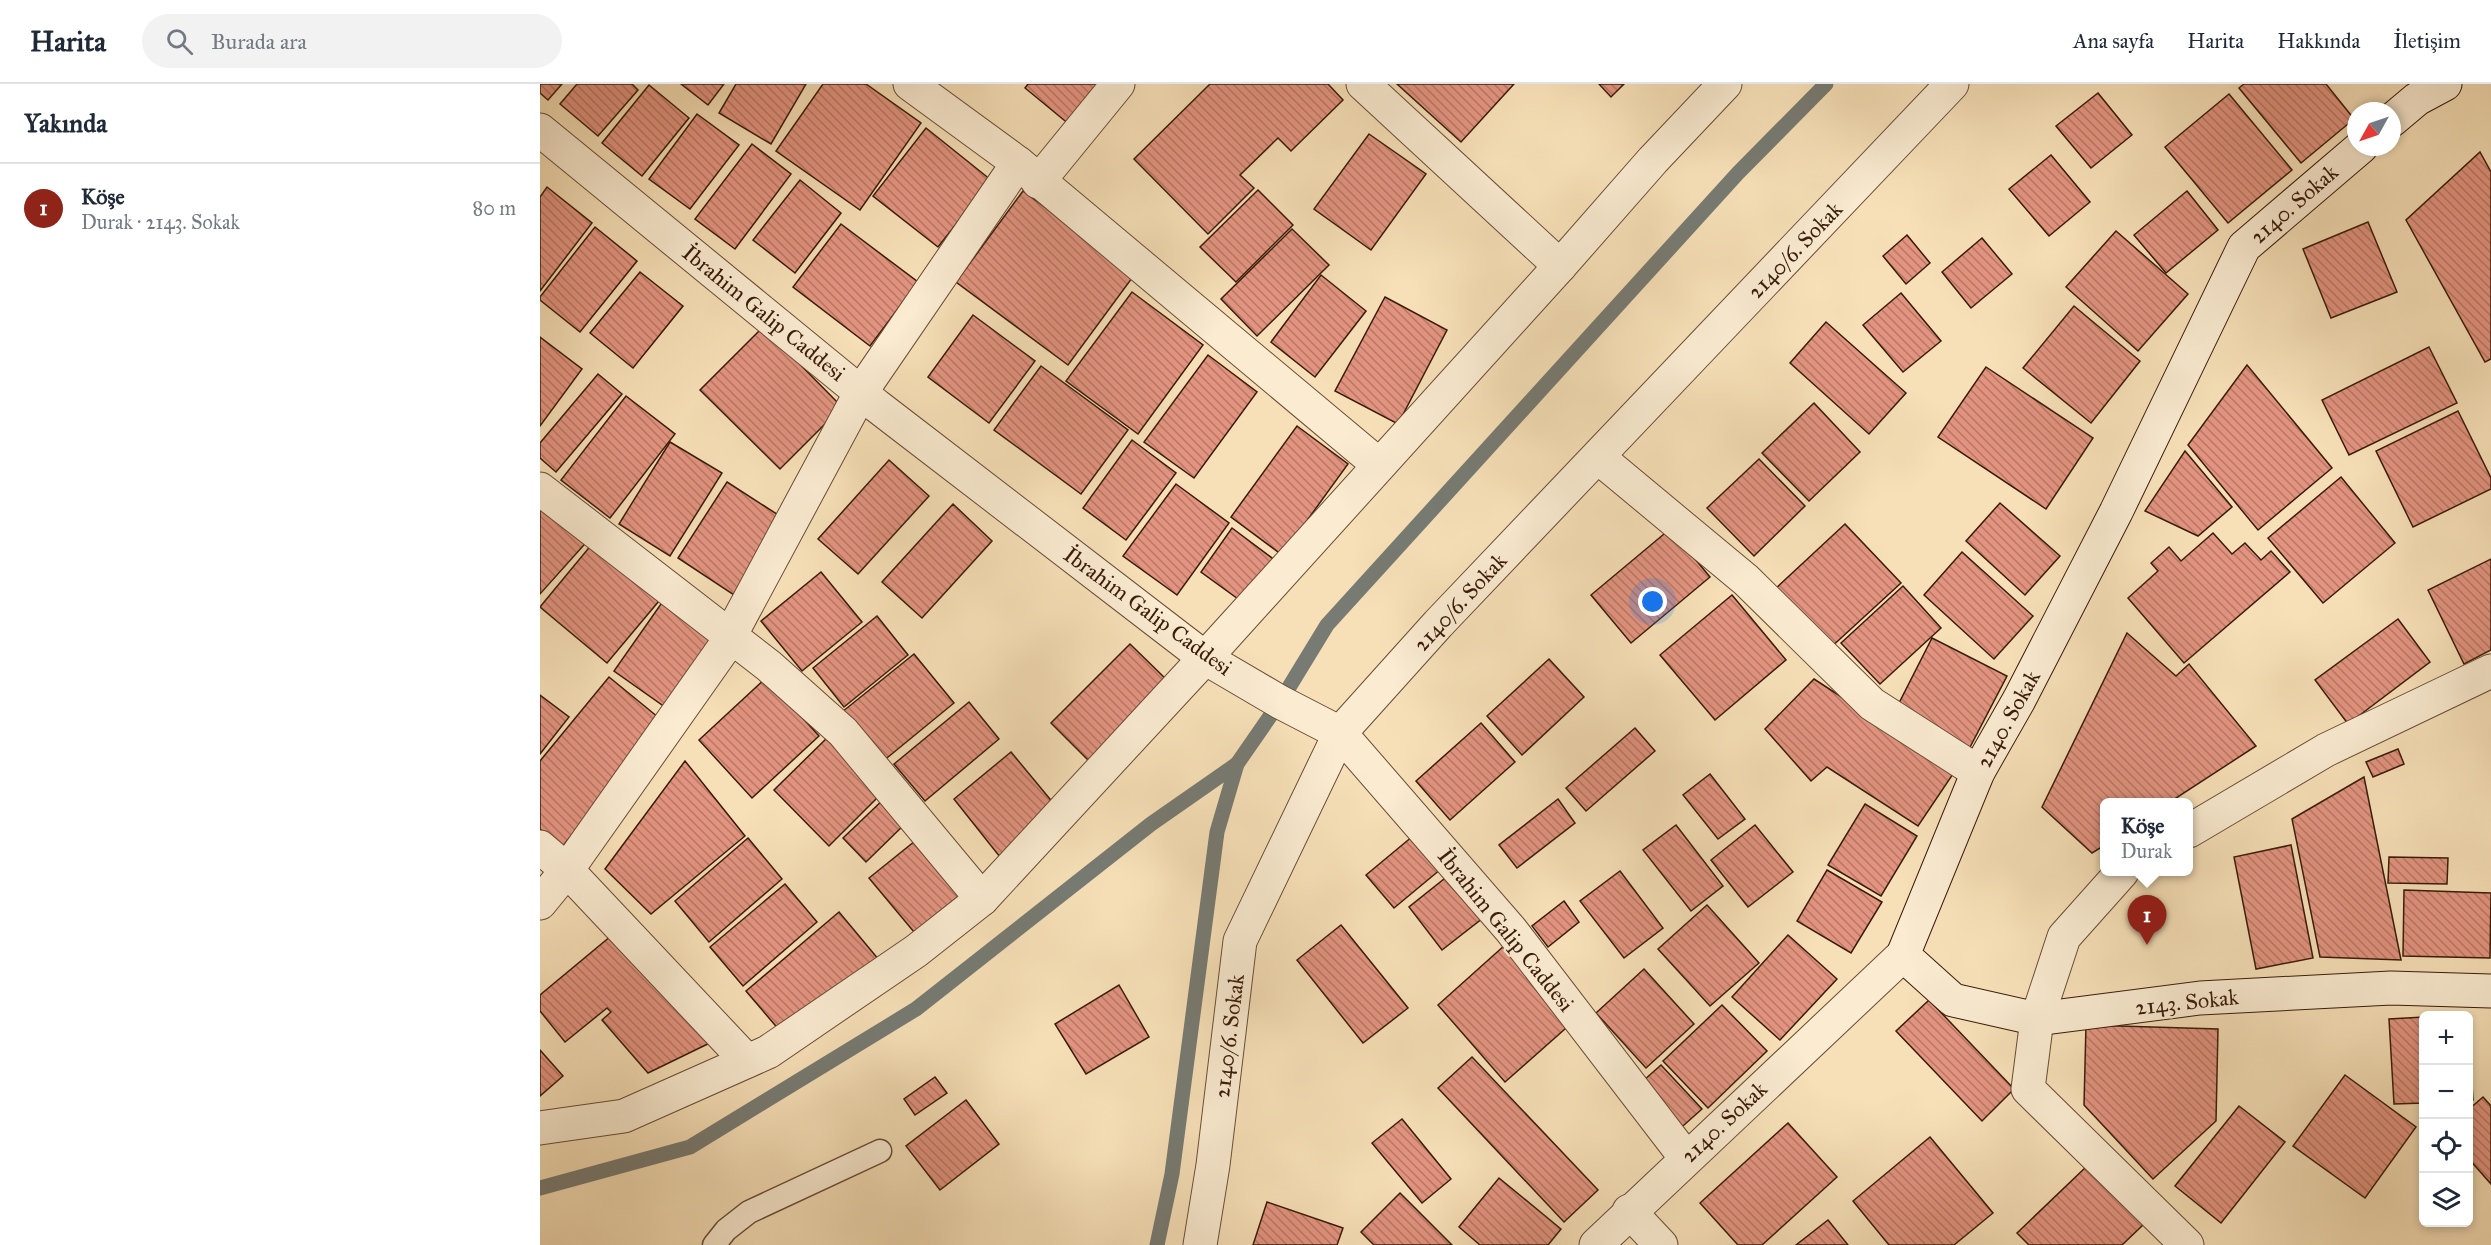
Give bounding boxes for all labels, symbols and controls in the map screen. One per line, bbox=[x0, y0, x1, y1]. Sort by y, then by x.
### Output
search box bbox=[142, 14, 562, 68]
text: Harita bbox=[30, 24, 106, 59]
icon: search bbox=[163, 25, 196, 58]
text: Burada ara bbox=[211, 28, 307, 55]
text: Ana sayfa bbox=[2073, 28, 2154, 54]
text: Harita bbox=[2187, 28, 2244, 54]
text: Hakkında bbox=[2277, 28, 2360, 54]
text: İletişim bbox=[2393, 28, 2461, 54]
north arrow bbox=[2347, 102, 2401, 156]
text: Yakında bbox=[24, 107, 107, 139]
street label: 2140. Sokak bbox=[2245, 158, 2344, 249]
text: Köşe bbox=[81, 183, 125, 210]
street label: 2140/6. Sokak bbox=[1742, 195, 1849, 304]
text: 1 bbox=[40, 196, 47, 220]
text: 80 m bbox=[473, 196, 516, 220]
text: Durak · 2143. Sokak bbox=[81, 210, 240, 234]
street label: İbrahim Galip Caddesi bbox=[677, 239, 851, 387]
street label: İbrahim Galip Caddesi bbox=[1058, 541, 1238, 681]
street label: 2140/6. Sokak bbox=[1408, 547, 1513, 657]
your location bbox=[1638, 587, 1667, 616]
street label: 2140. Sokak bbox=[1970, 665, 2046, 773]
popup bbox=[2100, 798, 2193, 876]
text: Köşe bbox=[2121, 812, 2164, 839]
text: Durak bbox=[2121, 839, 2172, 863]
street label: İbrahim Galip Caddesi bbox=[1432, 843, 1580, 1017]
pin: 1 bbox=[2128, 896, 2166, 945]
street label: 2140/6. Sokak bbox=[1208, 972, 1250, 1099]
street label: 2143. Sokak bbox=[2134, 983, 2241, 1021]
map controls bbox=[2419, 1011, 2473, 1227]
button: + bbox=[2419, 1011, 2473, 1065]
button: − bbox=[2419, 1065, 2473, 1119]
street label: 2140. Sokak bbox=[1676, 1075, 1773, 1169]
button: locate bbox=[2419, 1119, 2473, 1173]
button: layers bbox=[2419, 1173, 2473, 1227]

